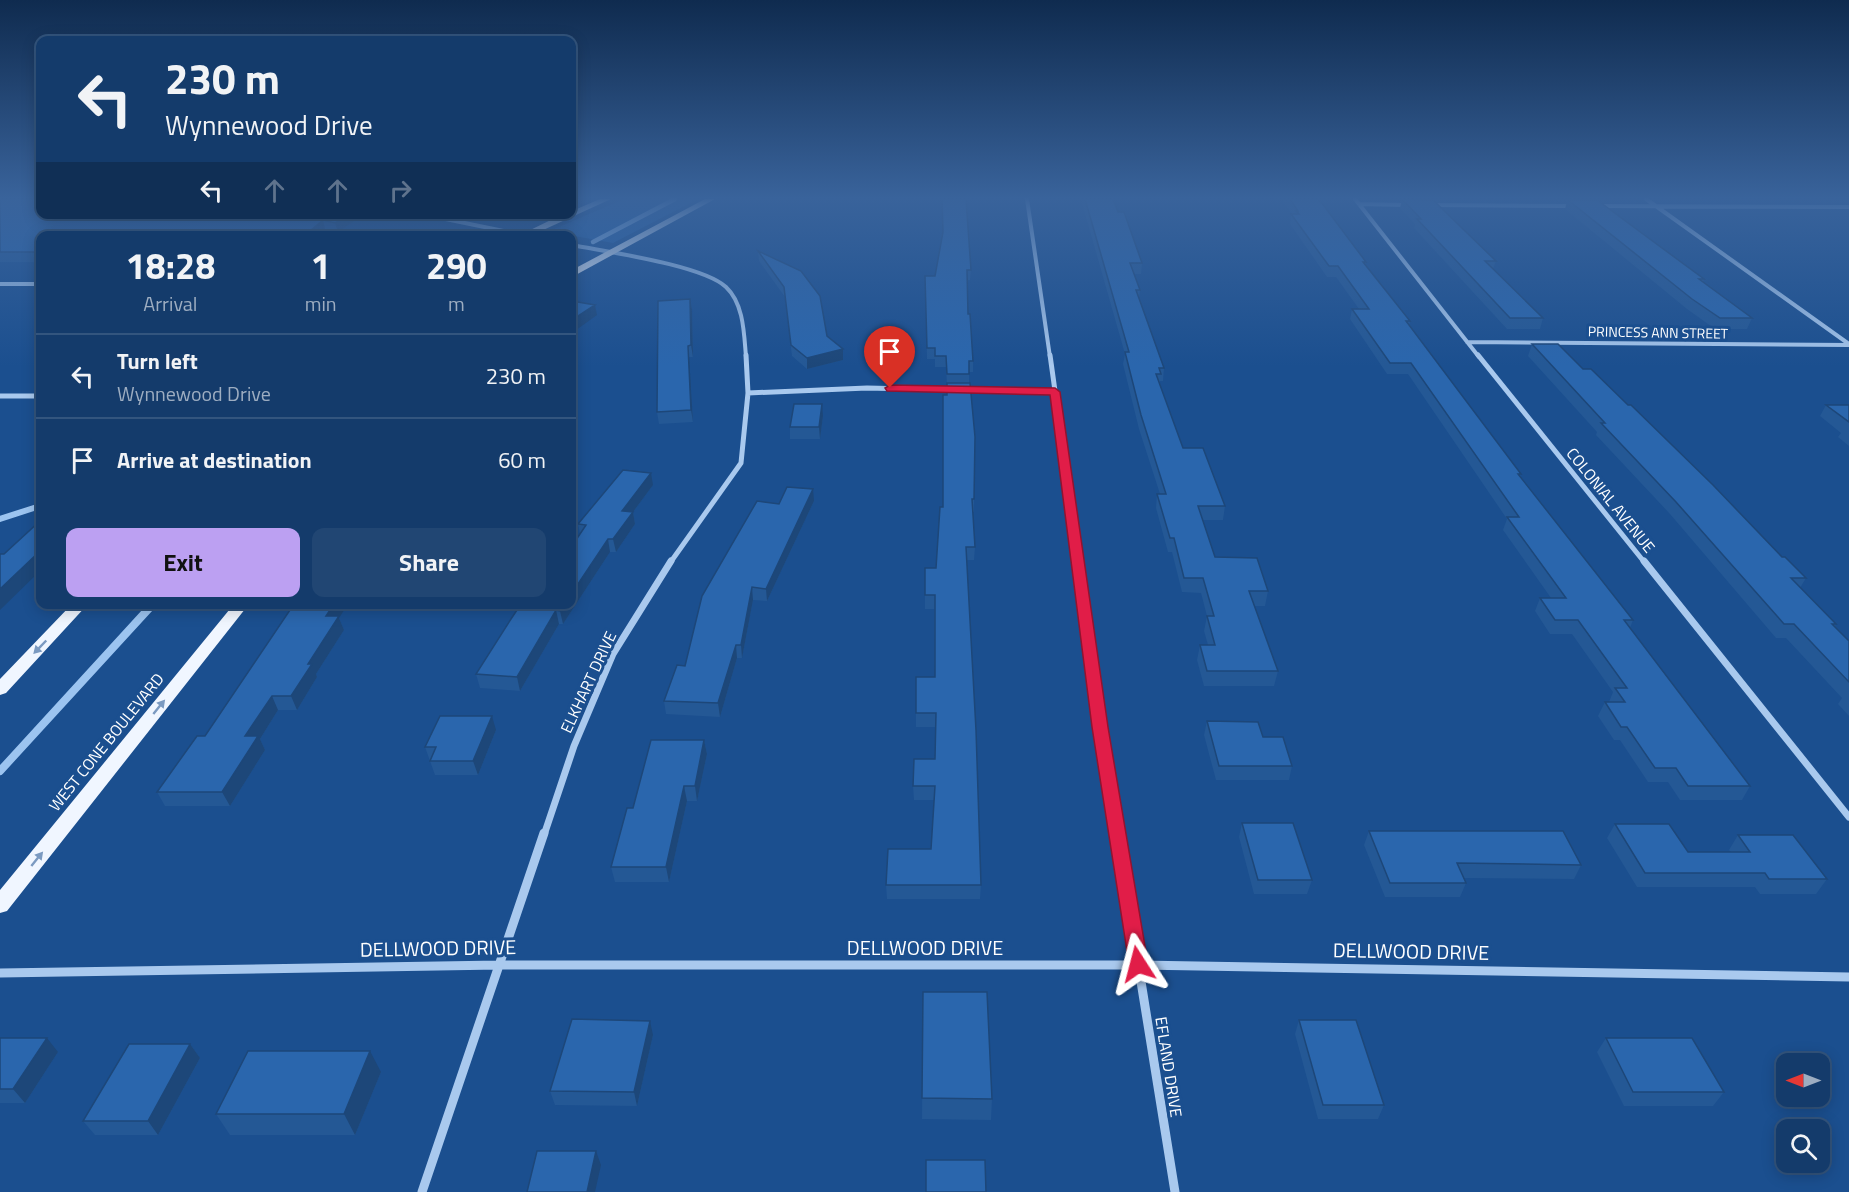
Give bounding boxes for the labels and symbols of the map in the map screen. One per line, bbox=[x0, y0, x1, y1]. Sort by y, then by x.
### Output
street label: PRINCESS ANN STREET bbox=[1588, 320, 1729, 344]
pin bbox=[864, 326, 915, 388]
street label: COLONIAL AVENUE bbox=[1561, 442, 1661, 558]
street label: ELKHART DRIVE bbox=[554, 627, 622, 737]
one-way arrow bbox=[34, 639, 48, 653]
street label: WEST CONE BOULEVARD bbox=[43, 668, 169, 816]
one-way arrow bbox=[152, 700, 165, 715]
one-way arrow bbox=[30, 851, 43, 867]
street label: DELLWOOD DRIVE bbox=[359, 931, 517, 965]
street label: DELLWOOD DRIVE bbox=[847, 932, 1003, 963]
position arrow bbox=[1106, 932, 1170, 996]
street label: DELLWOOD DRIVE bbox=[1332, 934, 1490, 968]
street label: EFLAND DRIVE bbox=[1149, 1015, 1189, 1119]
north arrow bbox=[1776, 1053, 1830, 1107]

